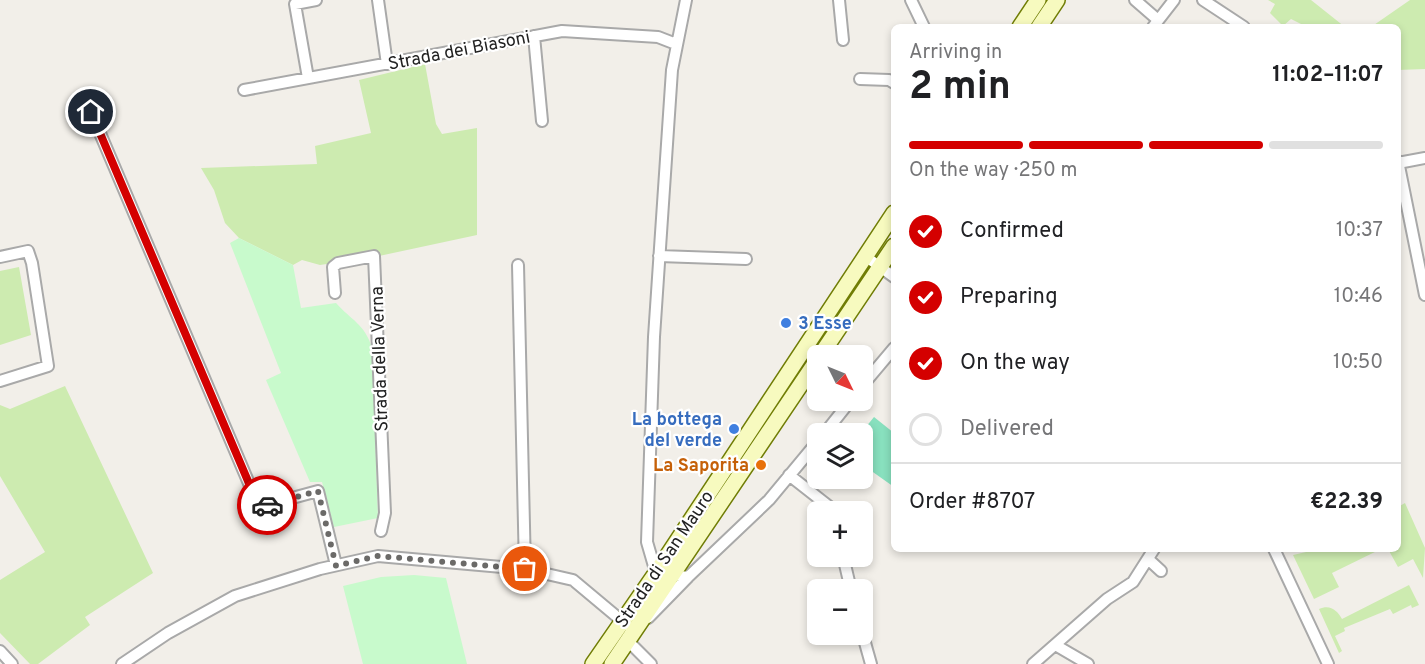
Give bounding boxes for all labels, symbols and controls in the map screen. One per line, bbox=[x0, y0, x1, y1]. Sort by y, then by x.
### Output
street label: Strada dei Biasoni bbox=[386, 26, 532, 77]
text: Arriving in bbox=[909, 40, 1002, 66]
text: 11:02–11:07 bbox=[1272, 62, 1383, 89]
text: 2 min bbox=[909, 64, 1011, 113]
pin bbox=[65, 86, 116, 137]
icon: home bbox=[74, 95, 107, 128]
text: On the way · 250 m bbox=[909, 158, 1077, 184]
icon: check bbox=[909, 215, 942, 248]
text: Confirmed bbox=[960, 218, 1064, 245]
text: 10:37 bbox=[1336, 218, 1383, 244]
icon: check bbox=[909, 281, 942, 314]
text: Preparing bbox=[960, 284, 1058, 311]
text: 10:46 bbox=[1334, 284, 1383, 310]
street label: Strada della Verna bbox=[366, 286, 395, 432]
place label: 3 Esse bbox=[798, 313, 852, 336]
marker: 3 Esse bbox=[779, 316, 793, 330]
north arrow bbox=[807, 345, 873, 411]
map controls bbox=[807, 345, 873, 645]
icon: check bbox=[909, 347, 942, 380]
text: On the way bbox=[960, 350, 1070, 377]
text: 10:50 bbox=[1333, 350, 1383, 376]
place label: La bottega del verde bbox=[632, 409, 722, 453]
text: Delivered bbox=[960, 416, 1054, 443]
marker: La bottega del verde bbox=[727, 422, 741, 436]
button: layers bbox=[807, 423, 873, 489]
place label: La Saporita bbox=[653, 455, 749, 478]
marker: La Saporita bbox=[754, 458, 768, 472]
courier bbox=[237, 475, 297, 535]
street label: Strada di San Mauro bbox=[611, 487, 720, 633]
icon: car bbox=[251, 489, 284, 522]
text: Order #8707 bbox=[909, 489, 1035, 516]
text: €22.39 bbox=[1310, 489, 1383, 516]
button: + bbox=[807, 501, 873, 567]
pin bbox=[499, 543, 550, 594]
icon: bag bbox=[508, 552, 541, 585]
button: − bbox=[807, 579, 873, 645]

